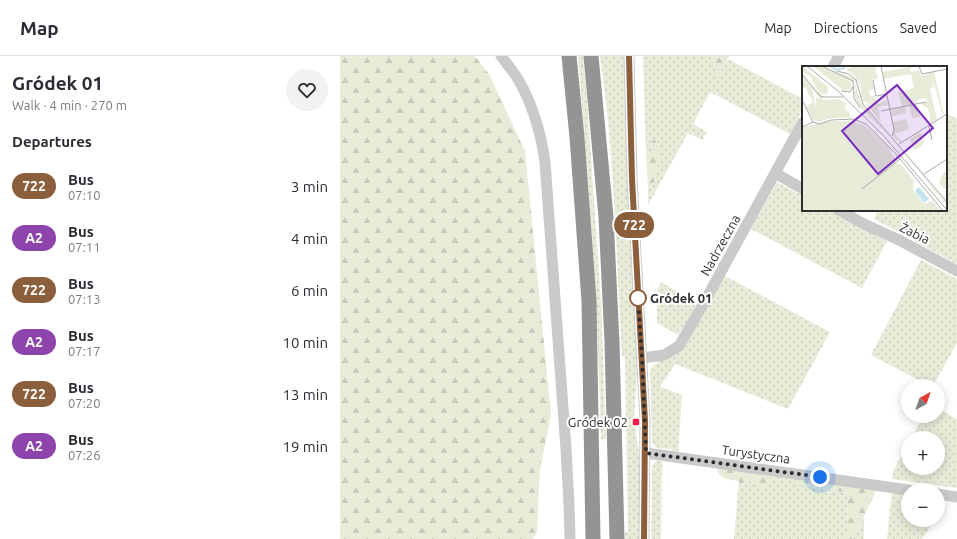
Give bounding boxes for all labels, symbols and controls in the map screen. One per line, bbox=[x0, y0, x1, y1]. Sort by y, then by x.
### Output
text: Map bbox=[20, 17, 59, 39]
text: Map bbox=[764, 20, 792, 36]
text: Directions bbox=[814, 20, 878, 36]
text: Saved bbox=[900, 20, 937, 36]
inset map bbox=[802, 66, 947, 211]
button: heart bbox=[286, 69, 328, 111]
text: Gródek 01 bbox=[12, 72, 103, 94]
text: Walk · 4 min · 270 m bbox=[12, 98, 127, 112]
text: Departures bbox=[12, 133, 92, 150]
text: Bus bbox=[68, 171, 94, 188]
text: 722 bbox=[22, 178, 46, 194]
text: 3 min bbox=[291, 178, 328, 195]
text: 07:10 bbox=[68, 188, 101, 202]
line badge: 722 bbox=[611, 212, 657, 238]
street label: Nadrzeczna bbox=[697, 212, 743, 278]
text: 722 bbox=[622, 217, 646, 233]
street label: Żabia bbox=[898, 219, 933, 246]
text: Bus bbox=[68, 223, 94, 240]
text: A2 bbox=[25, 230, 43, 246]
text: 4 min bbox=[291, 230, 328, 247]
text: 07:11 bbox=[68, 240, 101, 254]
text: Bus bbox=[68, 275, 94, 292]
text: 722 bbox=[22, 282, 46, 298]
text: 6 min bbox=[291, 282, 328, 299]
marker: Gródek 01 bbox=[629, 289, 647, 307]
place label: Gródek 01 bbox=[650, 291, 712, 305]
text: 07:13 bbox=[68, 292, 101, 306]
text: Bus bbox=[68, 327, 94, 344]
text: A2 bbox=[25, 334, 43, 350]
text: 10 min bbox=[282, 334, 328, 351]
text: 07:17 bbox=[68, 344, 101, 358]
text: Bus bbox=[68, 379, 94, 396]
north arrow bbox=[901, 379, 945, 423]
map controls bbox=[901, 379, 945, 527]
text: 722 bbox=[22, 386, 46, 402]
text: 13 min bbox=[282, 386, 328, 403]
text: 07:20 bbox=[68, 396, 101, 410]
place label: Gródek 02 bbox=[568, 415, 628, 429]
marker: Gródek 02 bbox=[631, 417, 641, 427]
text: Bus bbox=[68, 431, 94, 448]
button: + bbox=[901, 431, 945, 475]
text: A2 bbox=[25, 438, 43, 454]
text: 19 min bbox=[282, 438, 328, 455]
street label: Turystyczna bbox=[721, 442, 791, 466]
text: 07:26 bbox=[68, 448, 101, 462]
your location bbox=[810, 467, 830, 487]
button: − bbox=[901, 483, 945, 527]

